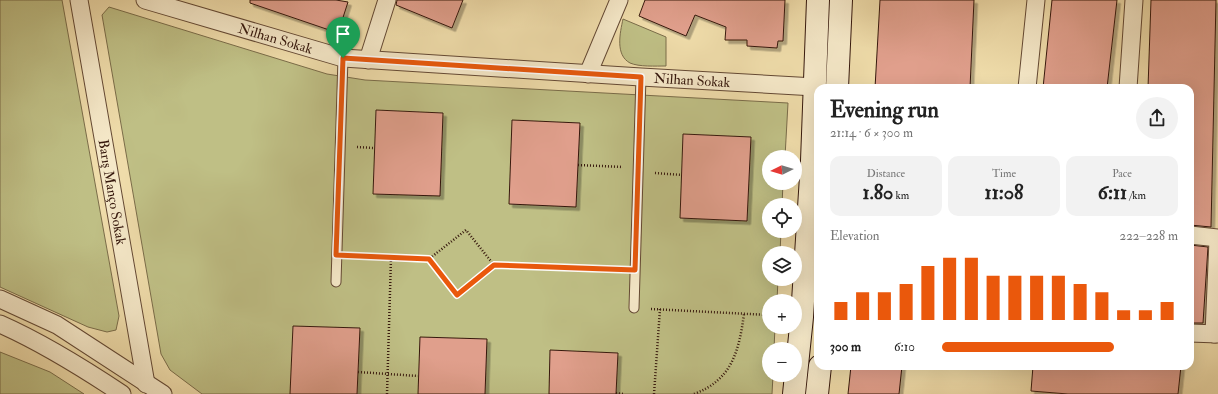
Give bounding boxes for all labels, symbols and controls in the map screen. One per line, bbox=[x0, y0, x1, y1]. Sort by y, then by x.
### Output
pin bbox=[326, 17, 360, 58]
street label: Nilhan Sokak bbox=[236, 19, 315, 57]
icon: arrive bbox=[332, 23, 354, 45]
street label: Nilhan Sokak bbox=[653, 69, 731, 91]
text: Evening run bbox=[830, 96, 939, 124]
button: share bbox=[1136, 97, 1178, 139]
text: 21:14 · 6 × 300 m bbox=[830, 125, 913, 141]
street label: Barış Manço Sokak bbox=[95, 138, 130, 247]
north arrow bbox=[762, 150, 802, 190]
map controls bbox=[762, 150, 802, 382]
text: Distance bbox=[867, 167, 905, 180]
text: Time bbox=[992, 167, 1016, 180]
text: Pace bbox=[1112, 167, 1132, 180]
text: 1.80 bbox=[863, 180, 893, 205]
text: 11:08 bbox=[985, 180, 1023, 205]
text: 6:11 bbox=[1098, 180, 1127, 205]
text: km bbox=[893, 189, 909, 202]
text: /km bbox=[1127, 189, 1146, 202]
button: locate bbox=[762, 198, 802, 238]
text: Elevation bbox=[830, 228, 880, 244]
text: 222–228 m bbox=[1120, 228, 1178, 244]
button: layers bbox=[762, 246, 802, 286]
button: + bbox=[762, 294, 802, 334]
text: 300 m bbox=[830, 339, 861, 355]
text: 6:10 bbox=[894, 339, 915, 355]
button: − bbox=[762, 342, 802, 382]

